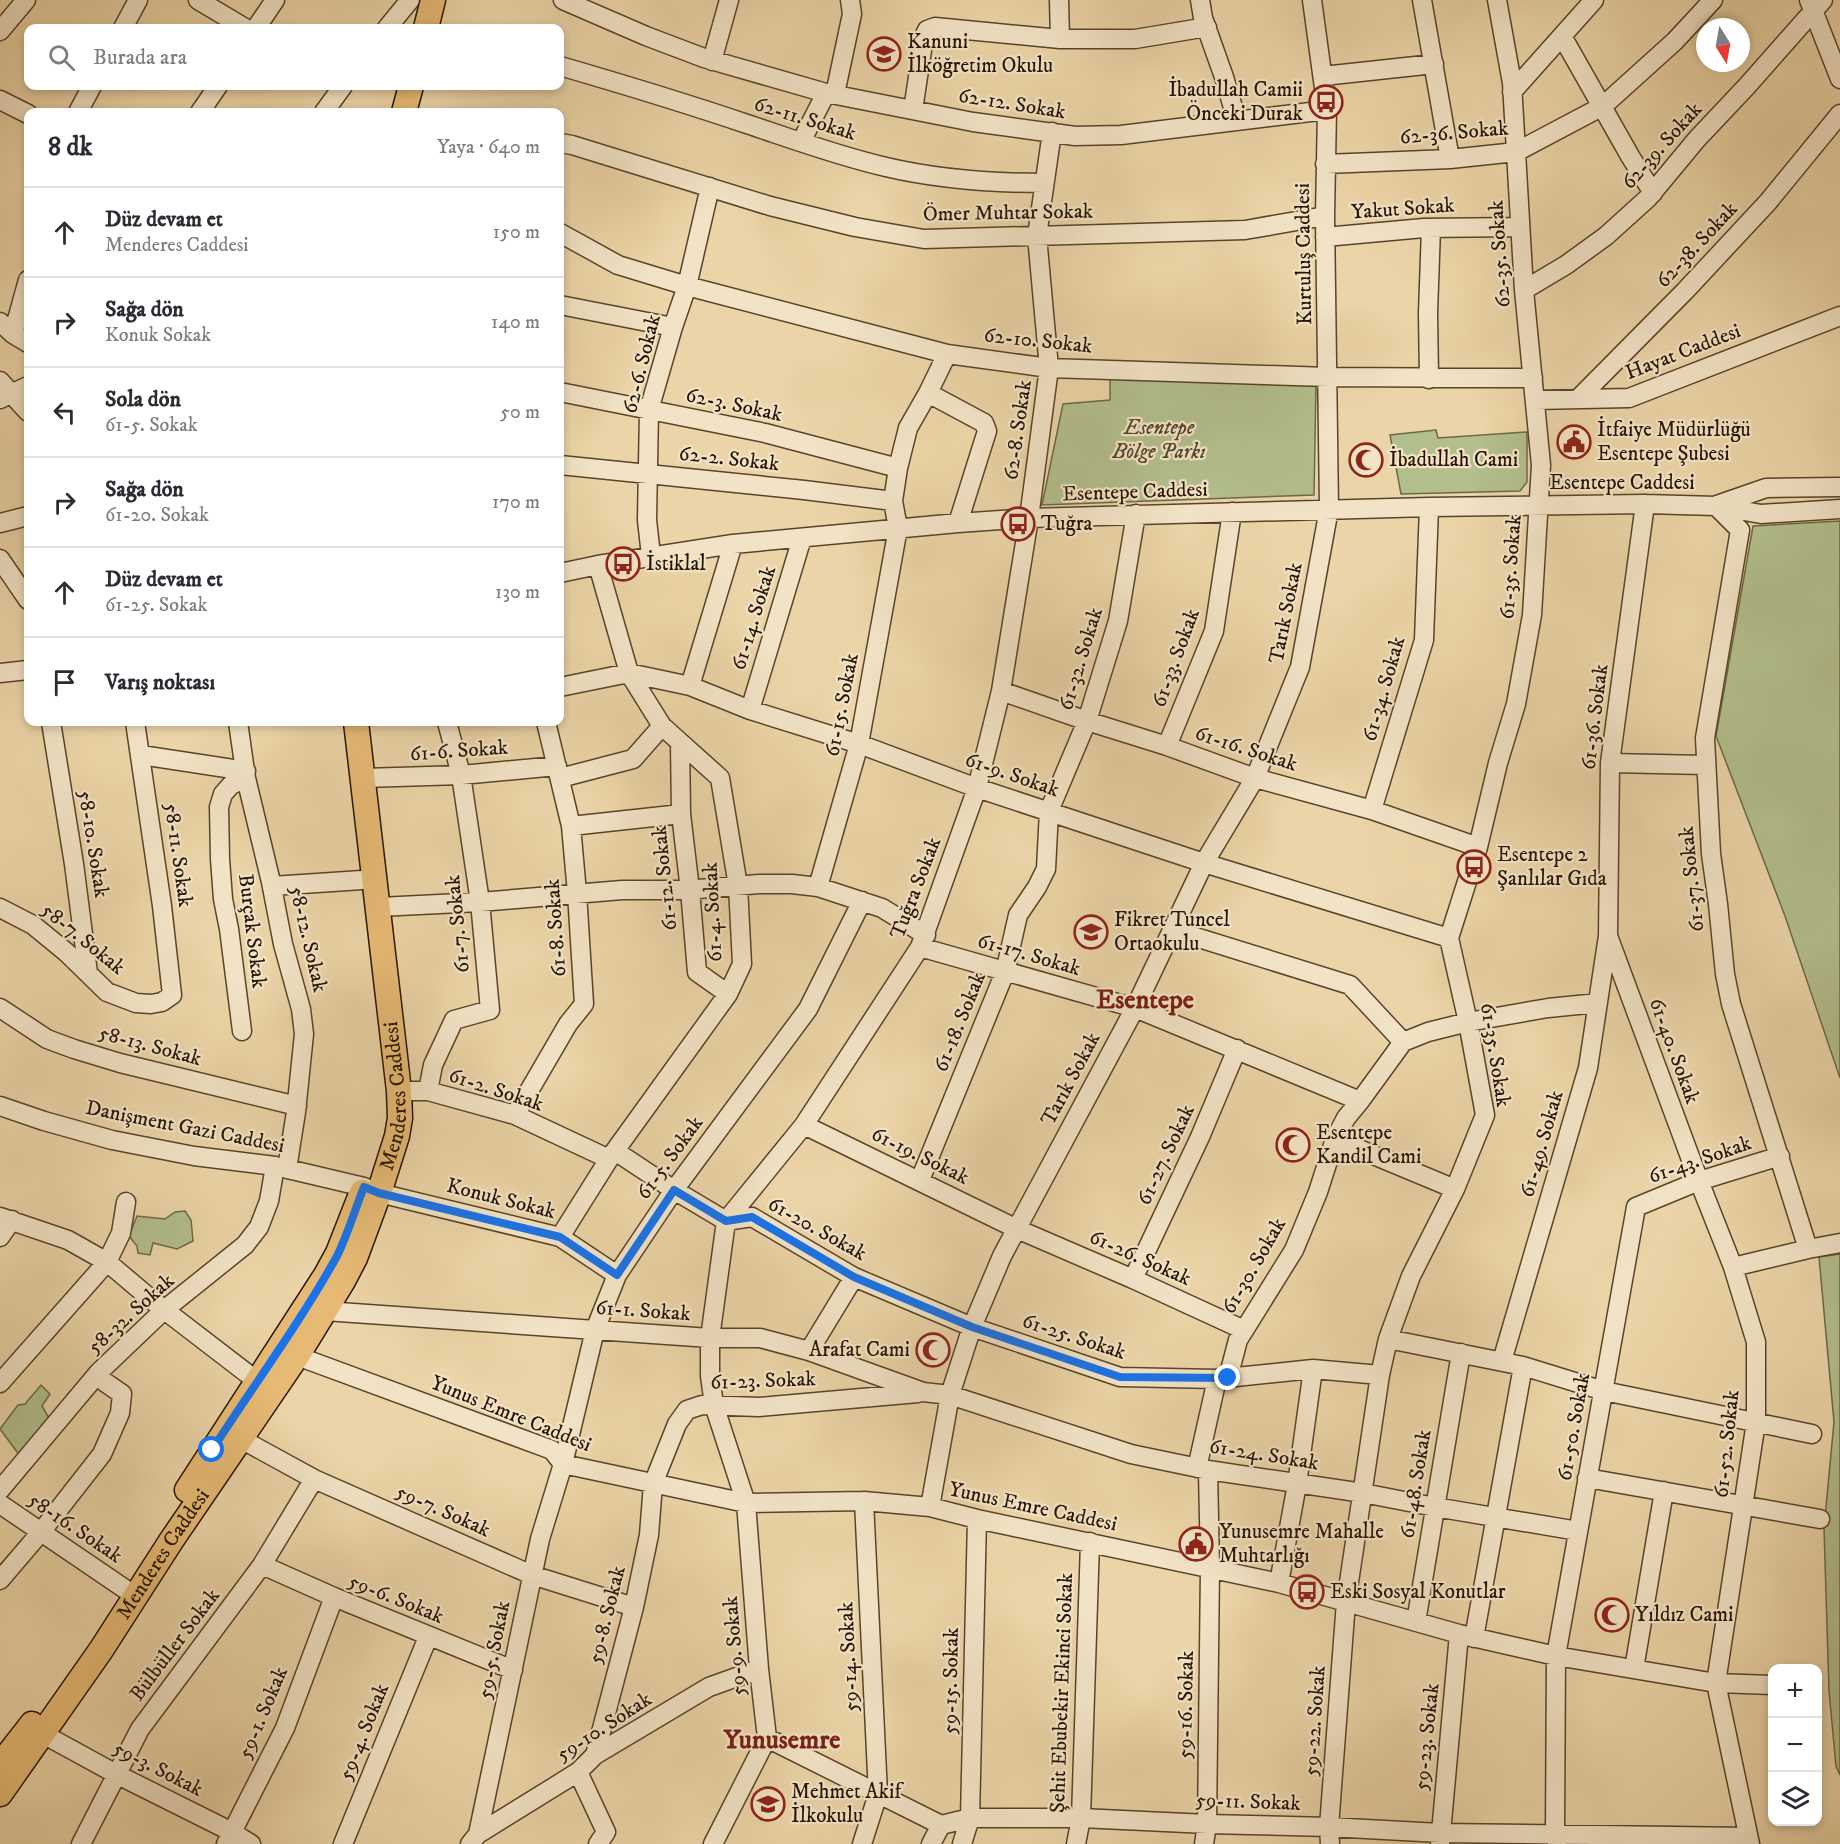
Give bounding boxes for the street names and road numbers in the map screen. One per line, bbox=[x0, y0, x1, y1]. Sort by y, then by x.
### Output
street label: 62-12. Sokak bbox=[956, 83, 1068, 125]
street label: 62-11. Sokak bbox=[751, 91, 860, 147]
street label: 62-39. Sokak bbox=[1616, 97, 1708, 195]
street label: 62-36. Sokak bbox=[1399, 115, 1510, 151]
street label: Kurtuluş Caddesi bbox=[1290, 183, 1318, 325]
street label: Yakut Sokak bbox=[1351, 192, 1456, 226]
street label: 62-38. Sokak bbox=[1650, 196, 1744, 294]
street label: Ömer Muhtar Sokak bbox=[923, 198, 1094, 227]
street label: 62-35. Sokak bbox=[1483, 199, 1517, 309]
street label: 62-6. Sokak bbox=[617, 311, 667, 416]
street label: Hayat Caddesi bbox=[1622, 318, 1744, 386]
street label: 62-10. Sokak bbox=[982, 322, 1094, 360]
street label: 62-8. Sokak bbox=[998, 378, 1038, 482]
street label: 62-3. Sokak bbox=[683, 382, 785, 428]
street label: 62-2. Sokak bbox=[678, 441, 781, 477]
street label: Esentepe Caddesi bbox=[1549, 470, 1695, 496]
street label: Esentepe Caddesi bbox=[1062, 476, 1208, 508]
street label: 61-35. Sokak bbox=[1494, 513, 1528, 620]
street label: Tarık Sokak bbox=[1264, 560, 1309, 666]
street label: 61-14. Sokak bbox=[726, 562, 782, 673]
street label: 61-32. Sokak bbox=[1053, 604, 1109, 713]
street label: 61-33. Sokak bbox=[1146, 605, 1206, 711]
street label: 61-34. Sokak bbox=[1357, 633, 1412, 744]
street label: 61-15. Sokak bbox=[819, 651, 865, 759]
street label: 61-36. Sokak bbox=[1576, 662, 1614, 771]
street label: 61-16. Sokak bbox=[1192, 720, 1301, 778]
street label: 61-6. Sokak bbox=[409, 735, 510, 767]
street label: 61-9. Sokak bbox=[961, 747, 1063, 803]
street label: 58-10. Sokak bbox=[72, 788, 114, 900]
street label: 58-11. Sokak bbox=[158, 801, 198, 909]
street label: 61-12. Sokak bbox=[646, 823, 683, 932]
street label: 61-37. Sokak bbox=[1673, 824, 1710, 933]
street label: Tuğra Sokak bbox=[885, 833, 947, 943]
street label: 61-4. Sokak bbox=[697, 861, 729, 963]
street label: Burçak Sokak bbox=[232, 872, 272, 990]
street label: 61-7. Sokak bbox=[440, 873, 476, 974]
street label: 61-8. Sokak bbox=[540, 878, 572, 978]
street label: 58-12. Sokak bbox=[283, 883, 333, 995]
street label: 58-7. Sokak bbox=[36, 897, 131, 981]
street label: 61-17. Sokak bbox=[974, 928, 1084, 982]
street label: 61-18. Sokak bbox=[928, 968, 992, 1076]
street label: 61-40. Sokak bbox=[1643, 994, 1705, 1108]
street label: 61-35. Sokak bbox=[1474, 1001, 1516, 1110]
street label: 58-13. Sokak bbox=[96, 1020, 205, 1072]
street label: Menderes Caddesi bbox=[374, 1020, 413, 1174]
street label: Tarık Sokak bbox=[1036, 1027, 1107, 1130]
street label: 61-2. Sokak bbox=[445, 1062, 547, 1118]
street label: 61-49. Sokak bbox=[1514, 1087, 1570, 1200]
street label: Danişment Gazi Caddesi bbox=[83, 1095, 287, 1159]
street label: 61-27. Sokak bbox=[1131, 1100, 1201, 1210]
street label: 61-5. Sokak bbox=[631, 1111, 709, 1205]
street label: 61-19. Sokak bbox=[867, 1121, 974, 1191]
street label: 61-43. Sokak bbox=[1645, 1130, 1756, 1190]
street label: Konuk Sokak bbox=[444, 1173, 559, 1225]
street label: 61-20. Sokak bbox=[763, 1191, 872, 1267]
street label: 61-30. Sokak bbox=[1216, 1213, 1292, 1319]
street label: 61-26. Sokak bbox=[1085, 1224, 1195, 1292]
street label: 58-32. Sokak bbox=[82, 1268, 180, 1360]
street label: 61-1. Sokak bbox=[595, 1295, 692, 1327]
street label: 61-25. Sokak bbox=[1019, 1308, 1130, 1366]
street label: 61-23. Sokak bbox=[710, 1366, 817, 1396]
street label: Yunus Emre Caddesi bbox=[427, 1370, 595, 1458]
street label: 61-50. Sokak bbox=[1552, 1370, 1596, 1483]
street label: 61-52. Sokak bbox=[1708, 1388, 1746, 1499]
street label: 61-48. Sokak bbox=[1395, 1427, 1438, 1540]
street label: 61-24. Sokak bbox=[1207, 1434, 1321, 1477]
street label: Yunus Emre Caddesi bbox=[947, 1476, 1119, 1538]
street label: 59-7. Sokak bbox=[392, 1479, 495, 1544]
street label: Menderes Caddesi bbox=[111, 1484, 215, 1624]
street label: 58-16. Sokak bbox=[23, 1487, 128, 1569]
street label: 59-8. Sokak bbox=[582, 1563, 632, 1667]
street label: 59-6. Sokak bbox=[344, 1568, 448, 1630]
street label: Şehit Ebubekir Ekinci Sokak bbox=[1045, 1572, 1079, 1814]
street label: Bülbüller Sokak bbox=[124, 1583, 226, 1706]
street label: 59-9. Sokak bbox=[718, 1594, 752, 1697]
street label: 59-5. Sokak bbox=[472, 1598, 516, 1701]
street label: 59-14. Sokak bbox=[833, 1601, 865, 1713]
street label: 59-15. Sokak bbox=[937, 1627, 965, 1735]
street label: 59-16. Sokak bbox=[1172, 1650, 1200, 1759]
street label: 59-1. Sokak bbox=[232, 1662, 294, 1763]
street label: 59-22. Sokak bbox=[1298, 1664, 1332, 1777]
street label: 59-4. Sokak bbox=[333, 1679, 395, 1784]
street label: 59-23. Sokak bbox=[1408, 1681, 1446, 1792]
street label: 59-10. Sokak bbox=[551, 1686, 657, 1768]
street label: 59-3. Sokak bbox=[109, 1735, 208, 1803]
street label: 59-11. Sokak bbox=[1195, 1787, 1302, 1817]

